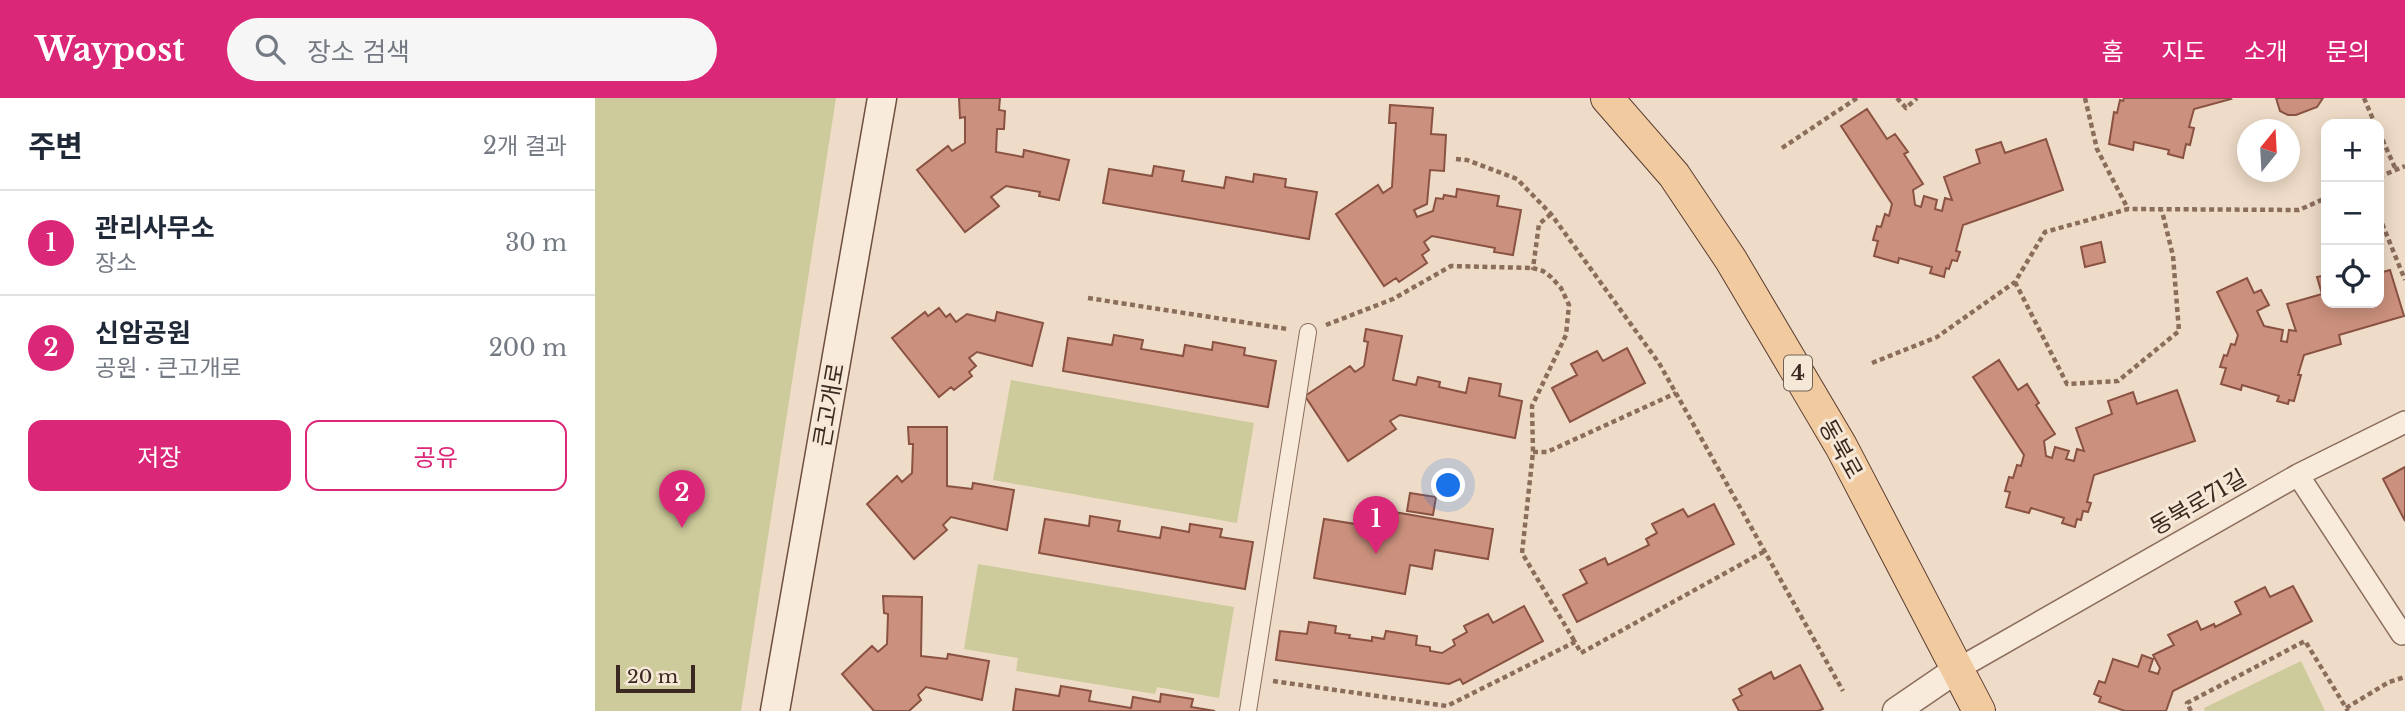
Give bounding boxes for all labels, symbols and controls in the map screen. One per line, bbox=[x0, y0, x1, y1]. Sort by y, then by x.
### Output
search box bbox=[227, 18, 717, 81]
text: Waypost bbox=[35, 29, 185, 70]
icon: search bbox=[251, 30, 289, 68]
text: 장소 검색 bbox=[307, 36, 410, 68]
text: 홈 bbox=[2101, 37, 2123, 66]
text: 지도 bbox=[2161, 37, 2206, 66]
text: 소개 bbox=[2244, 37, 2288, 66]
text: 문의 bbox=[2326, 37, 2370, 66]
north arrow bbox=[2237, 119, 2300, 182]
map controls bbox=[2321, 119, 2384, 308]
button: + bbox=[2321, 119, 2384, 182]
text: 주변 bbox=[28, 128, 83, 165]
text: 2개 결과 bbox=[483, 132, 567, 160]
button: − bbox=[2321, 182, 2384, 245]
text: 관리사무소 bbox=[95, 212, 215, 244]
text: 1 bbox=[46, 229, 56, 257]
text: 30 m bbox=[505, 229, 567, 257]
button: locate bbox=[2321, 245, 2384, 308]
text: 장소 bbox=[95, 249, 137, 277]
text: 신암공원 bbox=[95, 317, 191, 349]
text: 2 bbox=[44, 334, 58, 362]
text: 200 m bbox=[489, 334, 567, 362]
text: 공원 · 큰고개로 bbox=[95, 354, 242, 382]
road number: 4 bbox=[1784, 356, 1812, 390]
street label: 큰고개로 bbox=[808, 361, 850, 449]
street label: 동북로 bbox=[1813, 414, 1869, 484]
button: 저장 bbox=[28, 420, 291, 491]
button: 공유 bbox=[305, 420, 567, 491]
street label: 동북로71길 bbox=[2145, 463, 2251, 541]
your location bbox=[1431, 468, 1465, 502]
pin: 2 bbox=[659, 470, 705, 528]
pin: 1 bbox=[1353, 496, 1399, 554]
scale bar bbox=[616, 662, 695, 694]
text: 20 m bbox=[627, 665, 678, 688]

